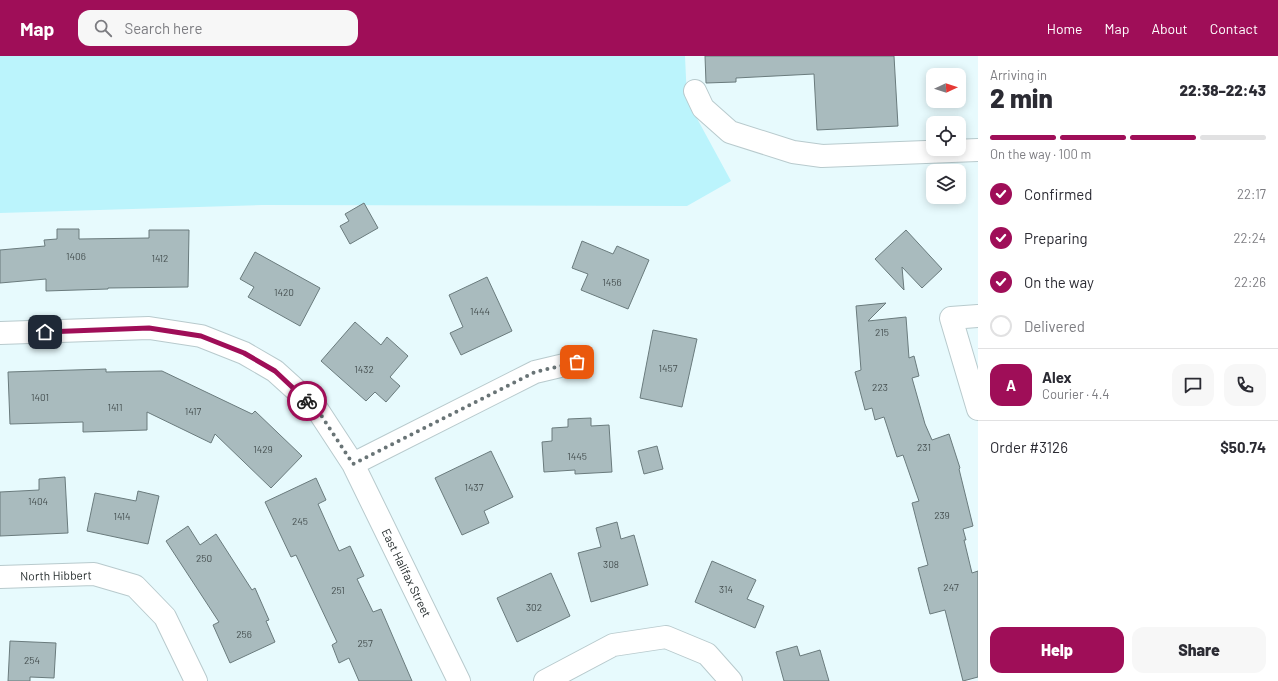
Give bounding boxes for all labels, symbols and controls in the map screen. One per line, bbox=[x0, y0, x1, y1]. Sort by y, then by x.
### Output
search box bbox=[78, 10, 358, 46]
text: Map bbox=[20, 17, 54, 40]
icon: search bbox=[92, 17, 114, 39]
text: Search here bbox=[124, 19, 202, 37]
text: Home bbox=[1047, 20, 1083, 37]
text: Map bbox=[1105, 20, 1129, 37]
text: About bbox=[1151, 20, 1188, 37]
text: Contact bbox=[1210, 20, 1258, 37]
text: Arriving in bbox=[990, 67, 1047, 83]
north arrow bbox=[926, 68, 966, 108]
map controls bbox=[926, 68, 966, 204]
text: 22:38–22:43 bbox=[1179, 81, 1266, 99]
text: 2 min bbox=[990, 82, 1053, 113]
button: locate bbox=[926, 116, 966, 156]
text: On the way · 100 m bbox=[990, 146, 1091, 162]
button: layers bbox=[926, 164, 966, 204]
icon: check bbox=[990, 183, 1012, 205]
text: Confirmed bbox=[1024, 185, 1092, 203]
text: 22:17 bbox=[1237, 186, 1266, 202]
icon: check bbox=[990, 227, 1012, 249]
text: Preparing bbox=[1024, 229, 1088, 247]
text: 22:24 bbox=[1234, 230, 1266, 246]
house number: 1406 bbox=[66, 250, 86, 262]
house number: 1412 bbox=[152, 252, 168, 264]
icon: check bbox=[990, 271, 1012, 293]
text: On the way bbox=[1024, 273, 1094, 291]
text: 22:26 bbox=[1234, 274, 1266, 290]
house number: 1456 bbox=[602, 276, 622, 288]
house number: 1420 bbox=[274, 286, 294, 298]
house number: 1444 bbox=[470, 305, 490, 317]
pin bbox=[28, 315, 62, 349]
text: Delivered bbox=[1024, 317, 1085, 335]
icon: home bbox=[34, 321, 56, 343]
house number: 215 bbox=[875, 326, 889, 338]
pin bbox=[560, 345, 594, 379]
icon: bag bbox=[566, 351, 588, 373]
house number: 1457 bbox=[659, 362, 678, 374]
house number: 1432 bbox=[354, 363, 374, 375]
button: chat bbox=[1172, 364, 1214, 406]
button: phone bbox=[1224, 364, 1266, 406]
text: Alex bbox=[1042, 368, 1072, 386]
text: A bbox=[1006, 376, 1016, 394]
courier bbox=[287, 381, 327, 421]
house number: 223 bbox=[872, 381, 888, 393]
text: Courier · 4.4 bbox=[1042, 386, 1110, 402]
icon: bike bbox=[296, 390, 318, 412]
house number: 1401 bbox=[31, 391, 49, 403]
house number: 1411 bbox=[107, 401, 123, 413]
house number: 1417 bbox=[185, 405, 201, 417]
text: Order #3126 bbox=[990, 438, 1068, 456]
text: $50.74 bbox=[1220, 438, 1266, 456]
house number: 231 bbox=[917, 441, 931, 453]
house number: 1429 bbox=[253, 443, 273, 455]
house number: 1445 bbox=[567, 450, 587, 462]
house number: 1437 bbox=[465, 481, 484, 493]
house number: 1404 bbox=[28, 495, 48, 507]
house number: 239 bbox=[934, 509, 950, 521]
house number: 1414 bbox=[113, 510, 131, 522]
house number: 245 bbox=[292, 515, 308, 527]
street label: East Halifax Street bbox=[379, 526, 434, 619]
house number: 250 bbox=[196, 552, 212, 564]
house number: 308 bbox=[603, 558, 619, 570]
street label: North Hibbert bbox=[20, 567, 92, 583]
house number: 247 bbox=[943, 581, 959, 593]
house number: 314 bbox=[719, 583, 733, 595]
house number: 251 bbox=[331, 584, 345, 596]
house number: 302 bbox=[526, 601, 542, 613]
button: Help bbox=[990, 627, 1124, 673]
button: Share bbox=[1132, 627, 1266, 673]
house number: 256 bbox=[236, 628, 252, 640]
house number: 257 bbox=[357, 637, 373, 649]
house number: 254 bbox=[24, 654, 40, 666]

